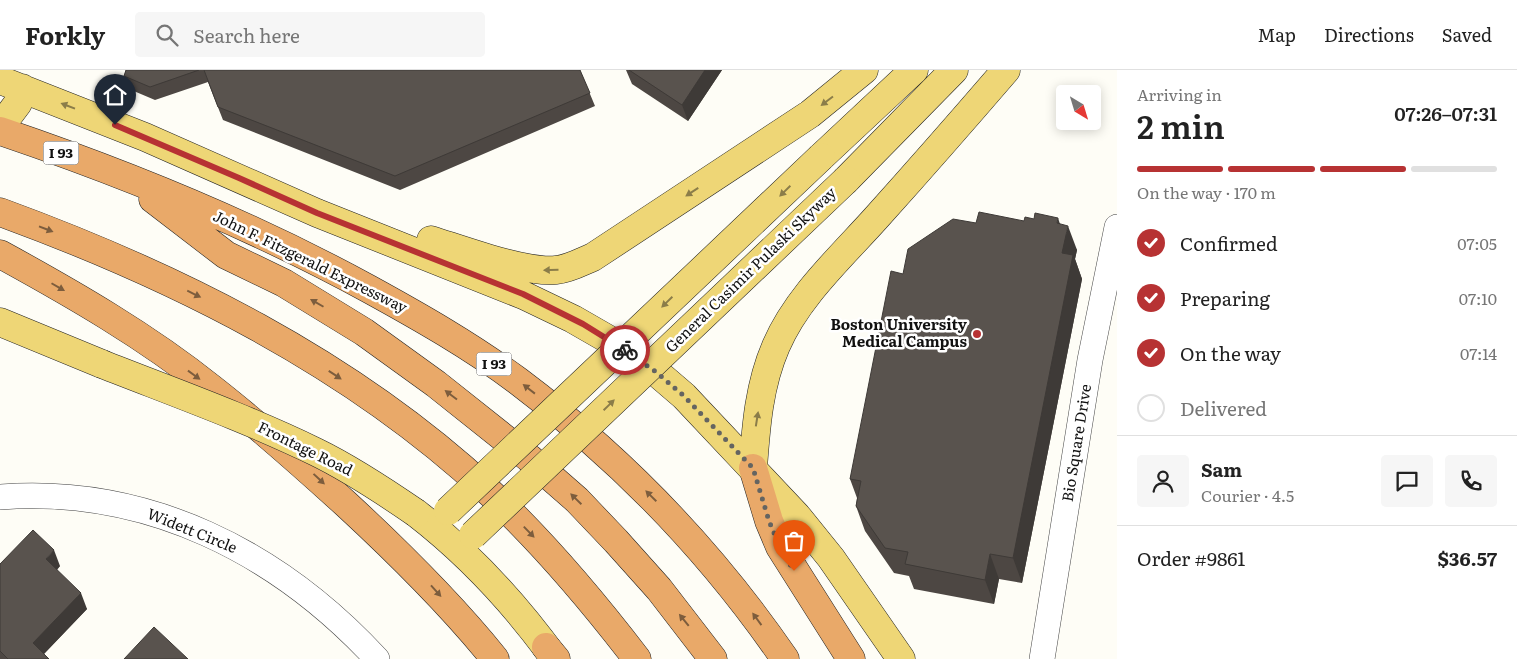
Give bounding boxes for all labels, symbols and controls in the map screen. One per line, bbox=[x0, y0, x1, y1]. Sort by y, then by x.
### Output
search box bbox=[135, 12, 485, 57]
text: Forkly bbox=[25, 17, 105, 52]
icon: search bbox=[153, 21, 181, 49]
text: Search here bbox=[193, 21, 300, 49]
text: Map bbox=[1258, 21, 1296, 48]
text: Directions bbox=[1324, 21, 1414, 48]
text: Saved bbox=[1442, 21, 1492, 48]
pin bbox=[94, 74, 136, 125]
icon: home bbox=[101, 81, 129, 109]
text: Arriving in bbox=[1137, 82, 1222, 106]
north arrow bbox=[1056, 85, 1101, 130]
map controls bbox=[1056, 85, 1101, 130]
one-way arrow bbox=[820, 96, 834, 106]
text: 07:26–07:31 bbox=[1394, 99, 1497, 127]
text: 2 min bbox=[1137, 101, 1225, 149]
one-way arrow bbox=[60, 102, 75, 109]
road number: I 93 bbox=[44, 142, 78, 165]
text: On the way · 170 m bbox=[1137, 180, 1276, 204]
street label: General Casimir Pulaski Skyway bbox=[659, 181, 841, 357]
one-way arrow bbox=[780, 185, 792, 197]
one-way arrow bbox=[685, 187, 699, 197]
street label: John F. Fitzgerald Expressway bbox=[210, 203, 412, 318]
one-way arrow bbox=[38, 225, 53, 233]
icon: check bbox=[1137, 229, 1165, 257]
text: Confirmed bbox=[1180, 229, 1278, 257]
text: 07:05 bbox=[1457, 231, 1497, 255]
one-way arrow bbox=[543, 266, 559, 274]
one-way arrow bbox=[51, 282, 64, 291]
icon: check bbox=[1137, 284, 1165, 312]
text: Preparing bbox=[1180, 284, 1270, 312]
text: 07:10 bbox=[1459, 286, 1497, 310]
one-way arrow bbox=[187, 291, 201, 299]
one-way arrow bbox=[662, 296, 674, 308]
one-way arrow bbox=[311, 298, 324, 307]
place label: Boston University Medical Campus bbox=[830, 312, 968, 352]
courier bbox=[600, 325, 650, 375]
marker: Boston University Medical Campus bbox=[971, 328, 983, 340]
icon: bike bbox=[611, 336, 639, 364]
icon: check bbox=[1137, 339, 1165, 367]
text: On the way bbox=[1180, 339, 1281, 367]
text: 07:14 bbox=[1460, 341, 1497, 365]
road number: I 93 bbox=[476, 352, 512, 376]
one-way arrow bbox=[187, 370, 201, 380]
one-way arrow bbox=[329, 370, 342, 379]
street label: Bio Square Drive bbox=[1055, 382, 1096, 503]
one-way arrow bbox=[522, 384, 535, 395]
one-way arrow bbox=[445, 390, 458, 401]
text: Delivered bbox=[1180, 394, 1267, 422]
one-way arrow bbox=[603, 399, 615, 411]
one-way arrow bbox=[754, 411, 762, 427]
street label: Frontage Road bbox=[254, 415, 357, 481]
button: person bbox=[1137, 455, 1189, 507]
text: Sam bbox=[1201, 455, 1242, 483]
button: chat bbox=[1381, 455, 1433, 507]
button: phone bbox=[1445, 455, 1497, 507]
one-way arrow bbox=[312, 473, 324, 485]
text: Courier · 4.5 bbox=[1201, 483, 1294, 507]
one-way arrow bbox=[645, 490, 657, 502]
one-way arrow bbox=[570, 493, 582, 505]
street label: Widett Circle bbox=[144, 501, 241, 558]
pin bbox=[773, 520, 815, 571]
one-way arrow bbox=[523, 525, 535, 537]
icon: bag bbox=[780, 527, 808, 555]
text: Order #9861 bbox=[1137, 544, 1245, 572]
text: $36.57 bbox=[1437, 544, 1497, 572]
one-way arrow bbox=[430, 585, 442, 597]
one-way arrow bbox=[751, 613, 762, 626]
one-way arrow bbox=[679, 614, 690, 627]

